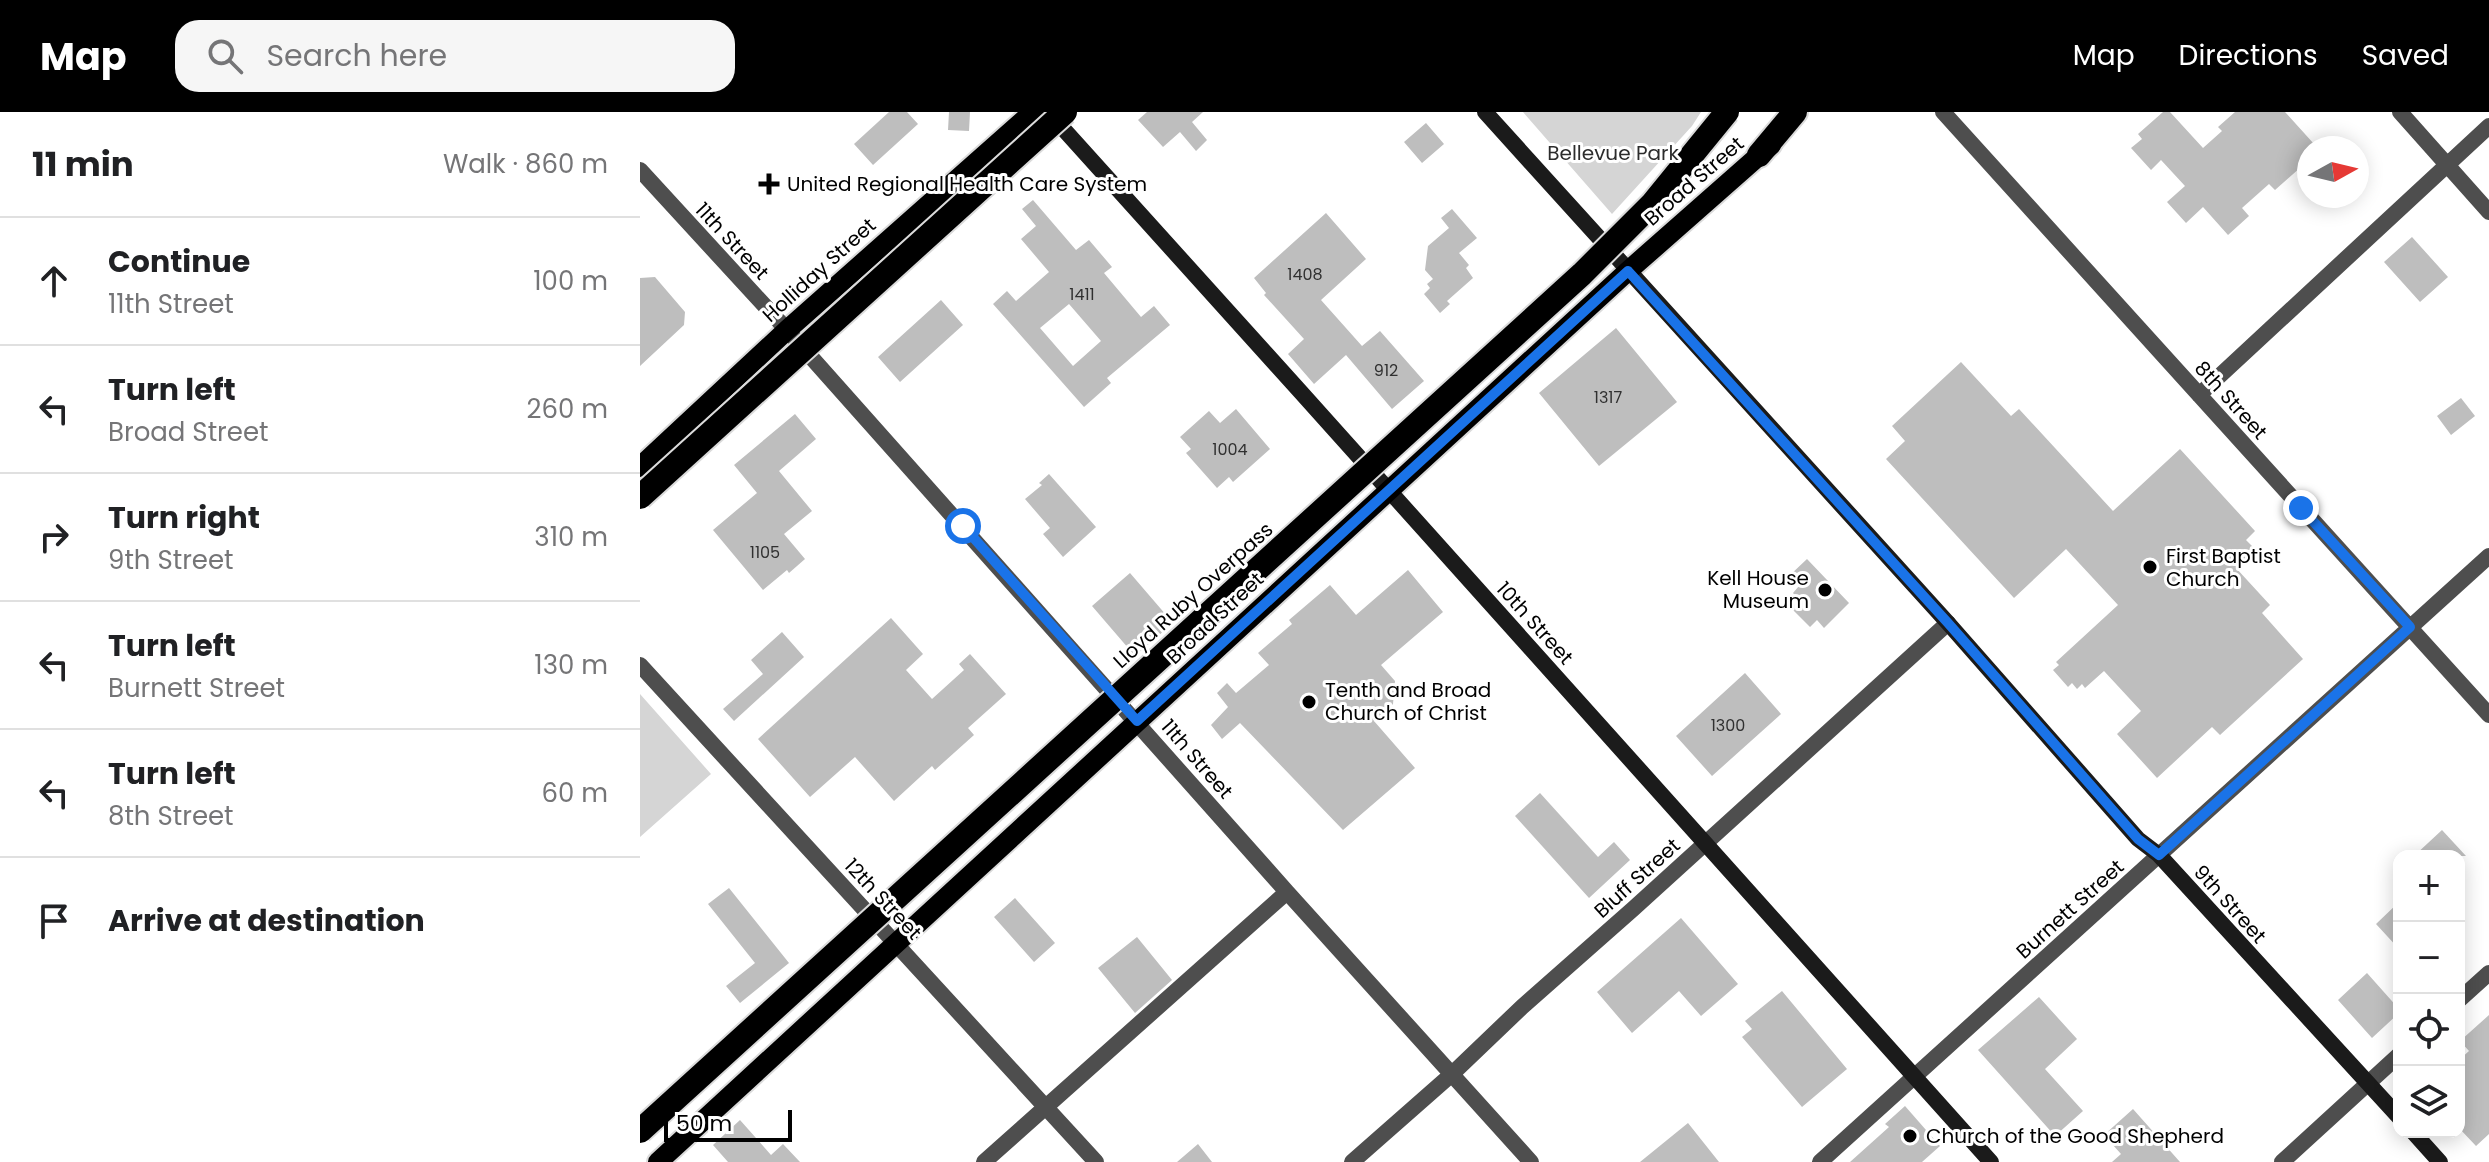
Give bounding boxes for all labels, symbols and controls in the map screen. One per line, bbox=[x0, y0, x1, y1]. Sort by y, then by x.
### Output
search box bbox=[175, 20, 735, 92]
text: Map bbox=[40, 30, 127, 83]
icon: search bbox=[203, 34, 247, 78]
text: Search here bbox=[267, 34, 447, 77]
text: Map bbox=[2073, 36, 2135, 75]
text: Directions bbox=[2179, 36, 2318, 75]
text: Saved bbox=[2362, 36, 2449, 75]
street label: Broad Street bbox=[1638, 130, 1750, 232]
north arrow bbox=[2297, 136, 2369, 208]
park label: Bellevue Park bbox=[1547, 139, 1679, 167]
text: 11 min bbox=[32, 140, 134, 188]
text: Walk · 860 m bbox=[443, 146, 608, 182]
place label: United Regional Health Care System bbox=[787, 170, 1147, 198]
marker: United Regional Health Care System bbox=[758, 173, 780, 195]
street label: 11th Street bbox=[689, 196, 775, 286]
street label: Holliday Street bbox=[756, 212, 882, 328]
text: Continue bbox=[108, 240, 250, 283]
icon: ahead bbox=[32, 259, 76, 303]
text: 100 m bbox=[533, 263, 608, 299]
house number: 1408 bbox=[1287, 263, 1323, 286]
house number: 1411 bbox=[1069, 283, 1095, 306]
text: 11th Street bbox=[108, 286, 234, 322]
street label: 8th Street bbox=[2188, 355, 2274, 445]
house number: 912 bbox=[1374, 359, 1398, 382]
text: Turn left bbox=[108, 368, 236, 411]
house number: 1317 bbox=[1594, 386, 1622, 409]
icon: left bbox=[32, 387, 76, 431]
text: 260 m bbox=[526, 391, 608, 427]
text: Broad Street bbox=[108, 414, 269, 450]
house number: 1004 bbox=[1212, 438, 1248, 461]
route end bbox=[2283, 490, 2319, 526]
text: Turn right bbox=[108, 496, 260, 539]
route start bbox=[945, 508, 981, 544]
icon: right bbox=[32, 515, 76, 559]
street label: Lloyd Ruby Overpass bbox=[1107, 516, 1279, 674]
text: 310 m bbox=[534, 519, 608, 555]
house number: 1105 bbox=[750, 541, 780, 564]
text: 9th Street bbox=[108, 542, 234, 578]
place label: First Baptist Church bbox=[2166, 542, 2281, 593]
marker: First Baptist Church bbox=[2141, 558, 2159, 576]
place label: Kell House Museum bbox=[1707, 564, 1809, 615]
street label: Broad Street bbox=[1160, 566, 1270, 670]
street label: 10th Street bbox=[1490, 575, 1580, 671]
marker: Kell House Museum bbox=[1816, 581, 1834, 599]
text: Turn left bbox=[108, 624, 236, 667]
icon: left bbox=[32, 643, 76, 687]
text: 130 m bbox=[534, 647, 608, 683]
text: Burnett Street bbox=[108, 670, 285, 706]
place label: Tenth and Broad Church of Christ bbox=[1325, 676, 1491, 727]
marker: Tenth and Broad Church of Christ bbox=[1300, 693, 1318, 711]
street label: 11th Street bbox=[1155, 713, 1239, 805]
house number: 1300 bbox=[1711, 714, 1745, 737]
text: Turn left bbox=[108, 752, 236, 795]
icon: left bbox=[32, 771, 76, 815]
text: 60 m bbox=[541, 775, 608, 811]
text: 8th Street bbox=[108, 798, 234, 834]
street label: Bluff Street bbox=[1588, 832, 1686, 924]
map controls bbox=[2393, 850, 2465, 1138]
button: + bbox=[2393, 850, 2465, 922]
street label: 12th Street bbox=[838, 852, 928, 946]
street label: Burnett Street bbox=[2010, 853, 2130, 965]
street label: 9th Street bbox=[2187, 859, 2273, 949]
icon: arrive bbox=[32, 899, 76, 943]
text: Arrive at destination bbox=[108, 899, 425, 942]
button: − bbox=[2393, 922, 2465, 994]
button: locate bbox=[2393, 994, 2465, 1066]
button: layers bbox=[2393, 1066, 2465, 1138]
scale bar bbox=[664, 1106, 792, 1142]
text: 50 m bbox=[676, 1108, 732, 1139]
place label: Church of the Good Shepherd bbox=[1926, 1122, 2224, 1150]
marker: Church of the Good Shepherd bbox=[1901, 1127, 1919, 1145]

